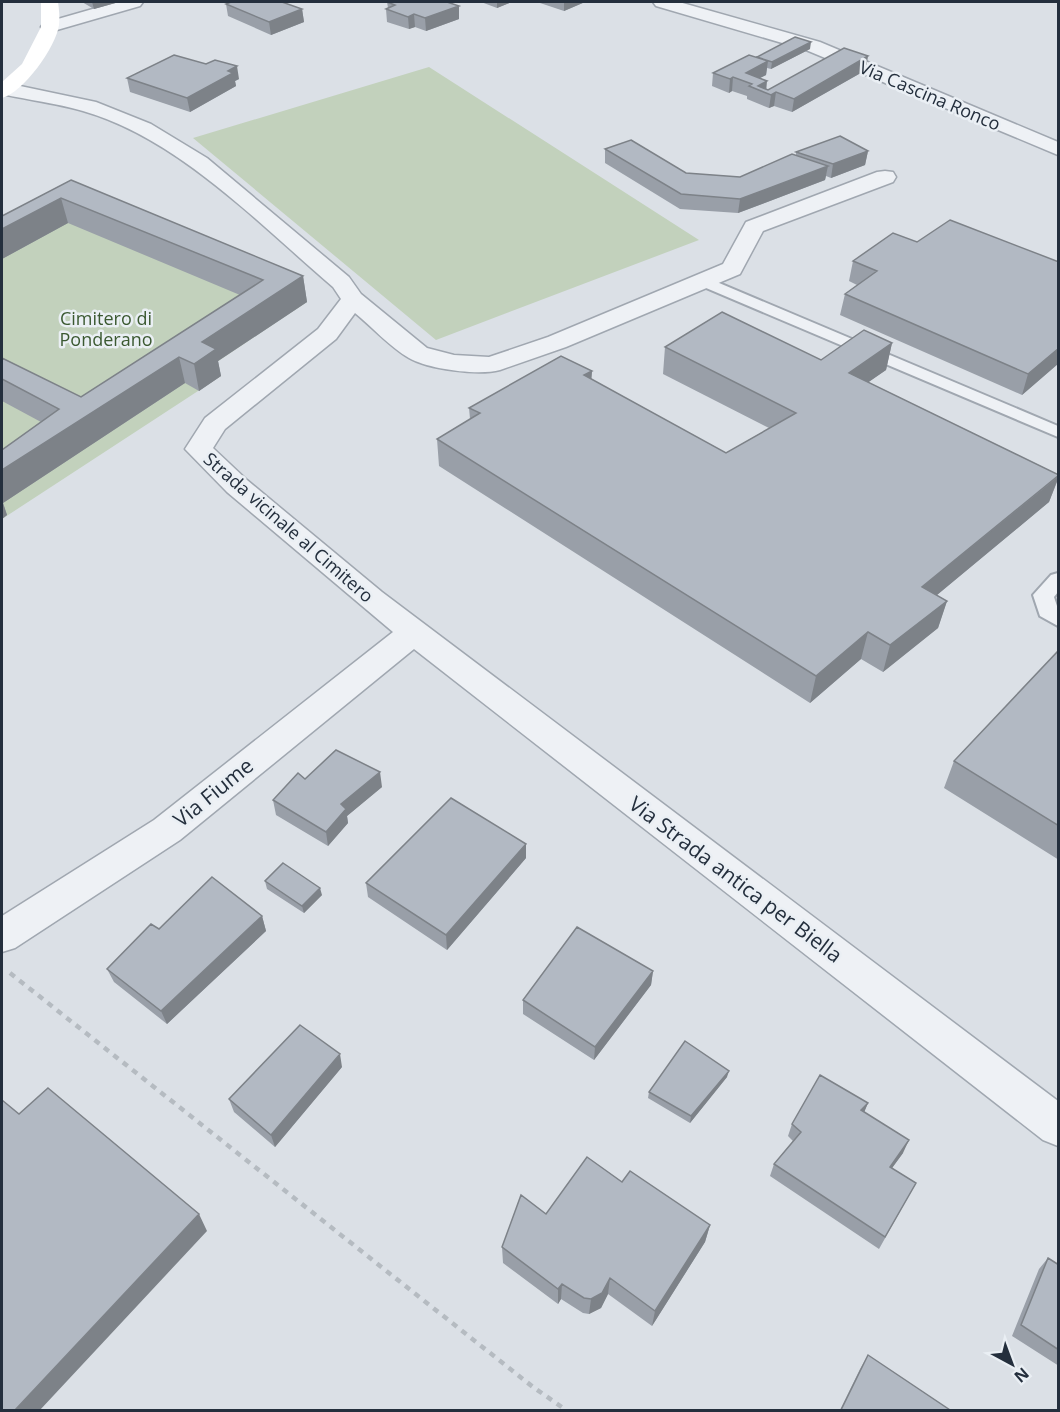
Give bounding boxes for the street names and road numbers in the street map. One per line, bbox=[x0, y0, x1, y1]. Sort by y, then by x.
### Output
street label: Via Cascina Ronco bbox=[856, 54, 1004, 136]
street label: Strada vicinale al Cimitero bbox=[199, 447, 379, 607]
street label: Via Fiume bbox=[167, 751, 259, 833]
street label: Via Strada antica per Biella bbox=[624, 789, 848, 969]

